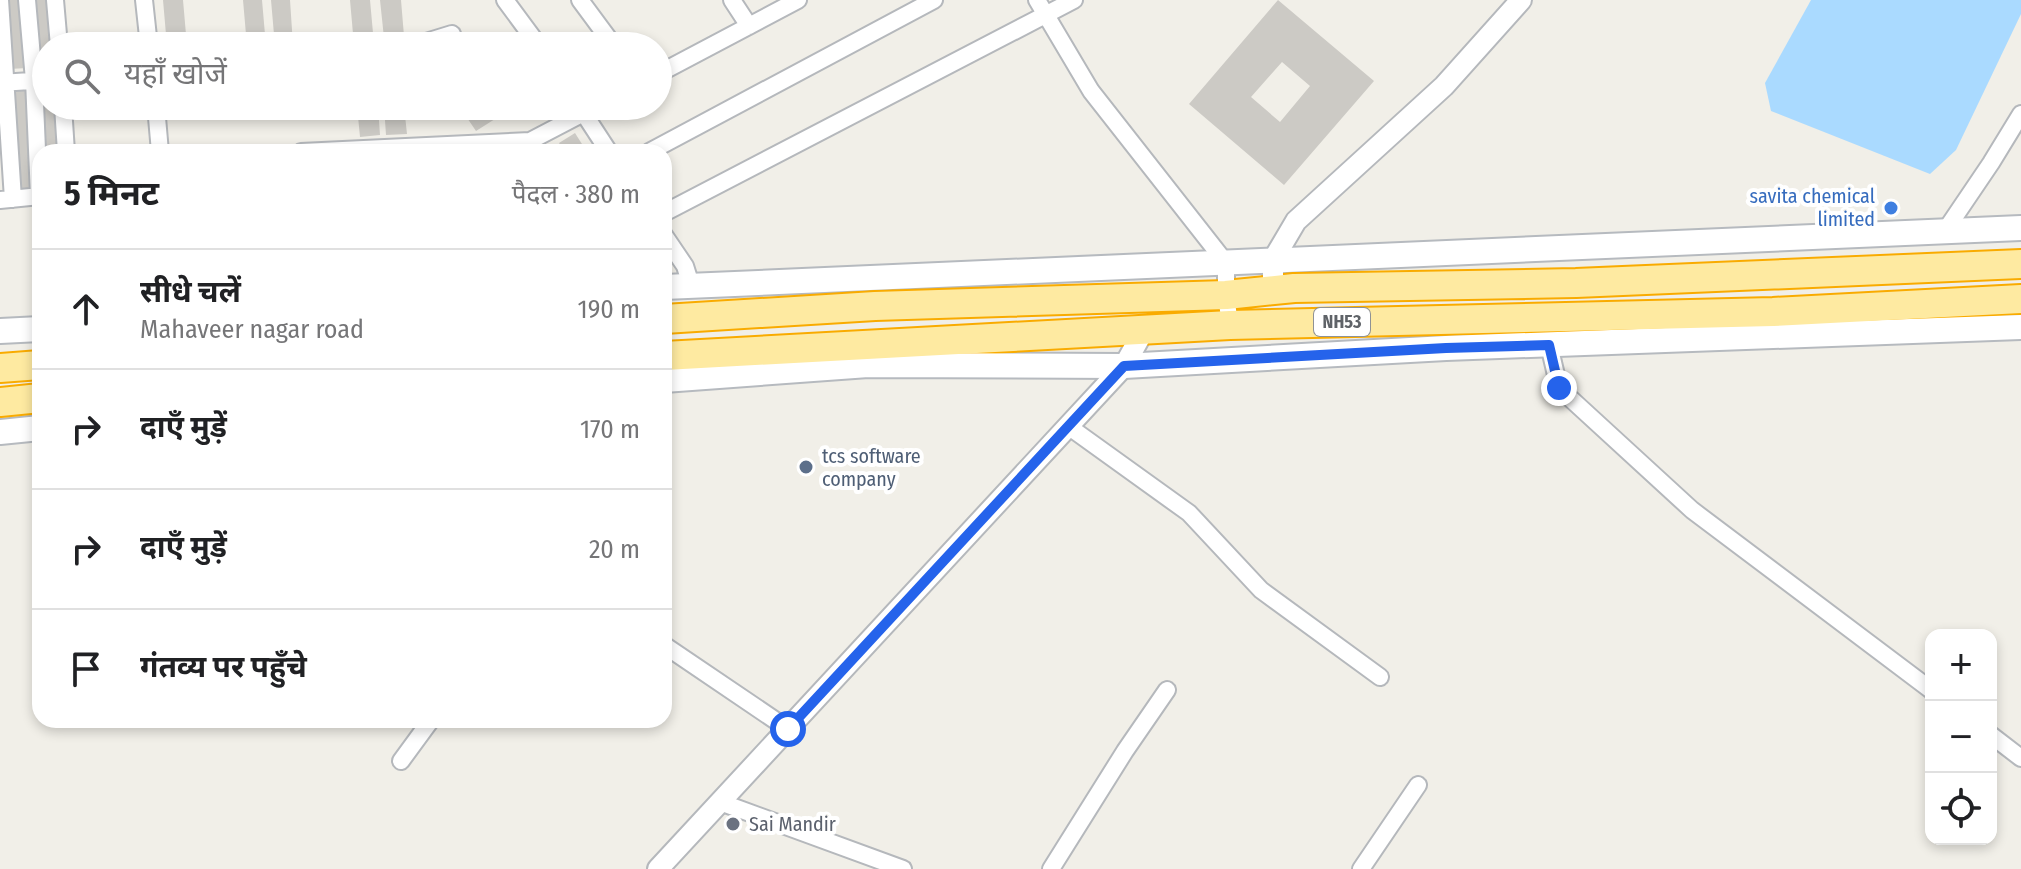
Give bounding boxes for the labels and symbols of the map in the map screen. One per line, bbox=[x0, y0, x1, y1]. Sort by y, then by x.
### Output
place label: savita chemical limited bbox=[1750, 184, 1875, 231]
marker: savita chemical limited bbox=[1882, 199, 1900, 217]
road number: NH53 bbox=[1314, 308, 1370, 336]
route end bbox=[1541, 370, 1577, 406]
place label: tcs software company bbox=[822, 444, 921, 491]
marker: tcs software company bbox=[797, 458, 815, 476]
route start bbox=[770, 711, 806, 747]
place label: Sai Mandir bbox=[749, 812, 836, 836]
marker: Sai Mandir bbox=[724, 815, 742, 833]

